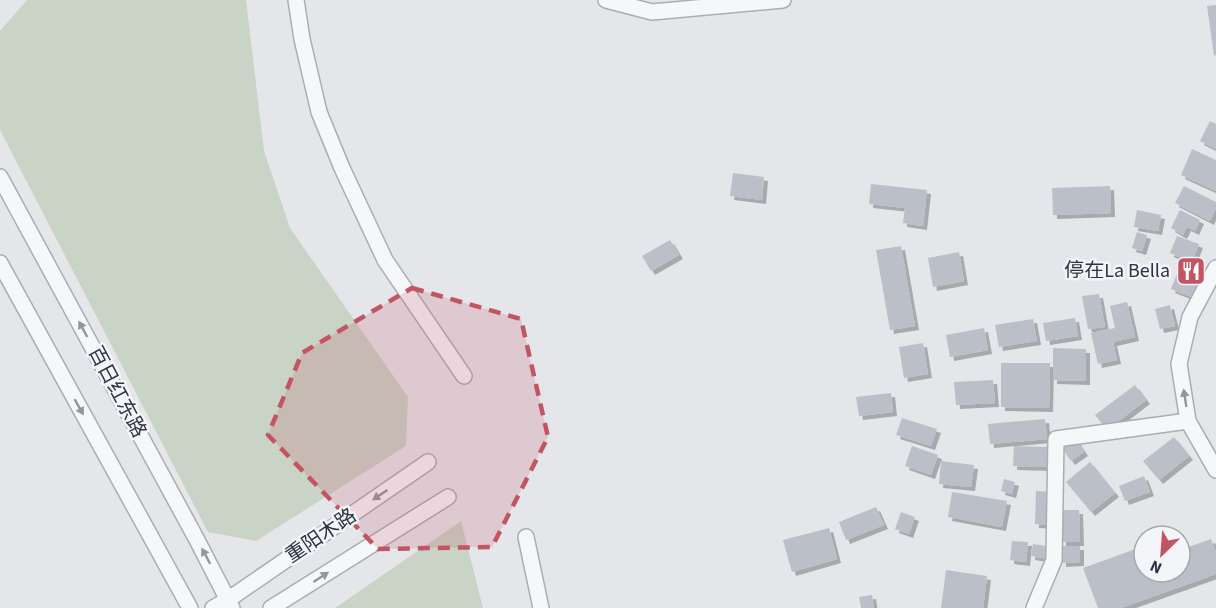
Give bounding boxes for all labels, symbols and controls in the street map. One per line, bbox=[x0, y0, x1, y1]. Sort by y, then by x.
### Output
restaurant icon: 停在La Bella bbox=[1175, 255, 1207, 287]
place label: 停在La Bella bbox=[1064, 257, 1170, 285]
one-way arrow bbox=[78, 320, 88, 337]
street label: 百日红东路 bbox=[81, 341, 153, 443]
one-way arrow bbox=[1180, 389, 1189, 408]
one-way arrow bbox=[74, 398, 84, 415]
one-way arrow bbox=[372, 489, 388, 500]
street label: 重阳木路 bbox=[280, 502, 362, 570]
north arrow bbox=[1132, 524, 1192, 584]
one-way arrow bbox=[201, 547, 211, 564]
text: N bbox=[1147, 554, 1166, 579]
one-way arrow bbox=[313, 571, 329, 582]

